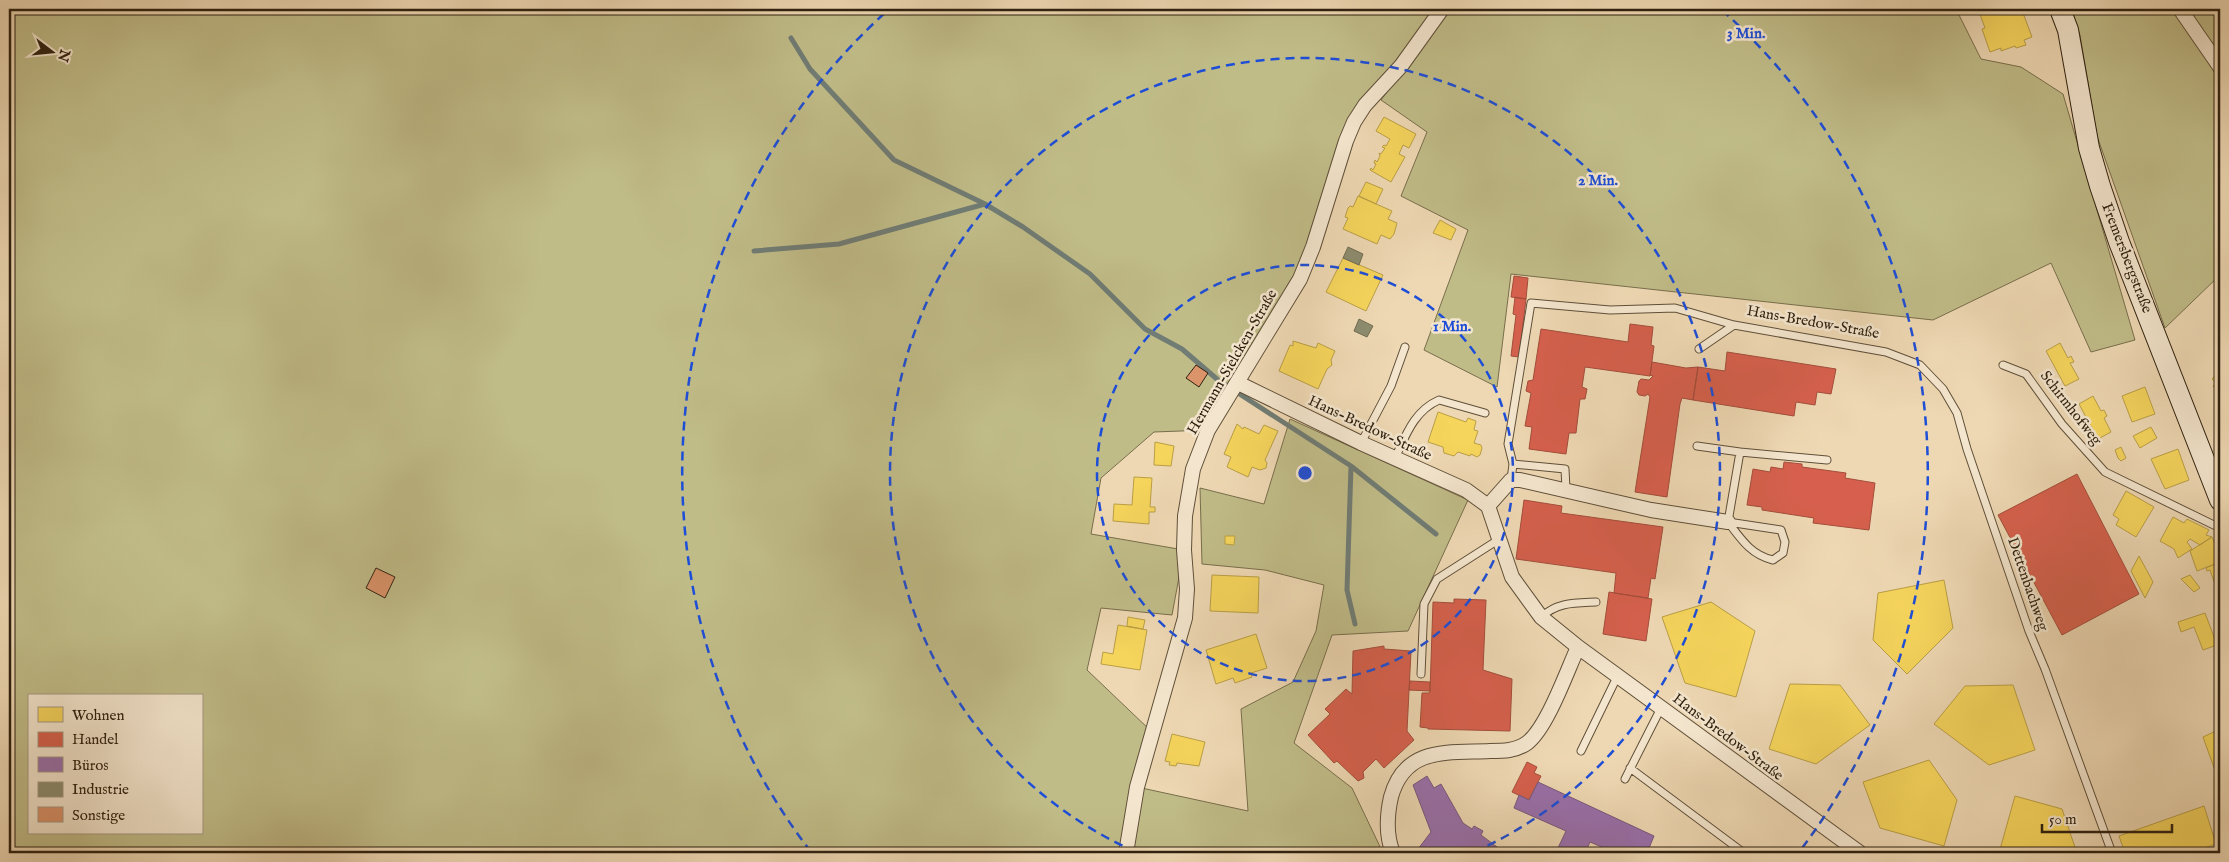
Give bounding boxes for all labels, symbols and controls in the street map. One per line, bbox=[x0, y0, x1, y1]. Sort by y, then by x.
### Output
text: 3 Min. bbox=[1727, 24, 1765, 43]
north arrow bbox=[28, 28, 78, 78]
text: N bbox=[53, 46, 74, 64]
text: 2 Min. bbox=[1578, 171, 1618, 190]
street label: Fremersbergstraße bbox=[2097, 200, 2157, 316]
street label: Hermann-Sielcken-Straße bbox=[1183, 286, 1281, 438]
street label: Hans-Bredow-Straße bbox=[1745, 301, 1881, 343]
text: 1 Min. bbox=[1433, 317, 1471, 336]
street label: Schirmhofweg bbox=[2036, 367, 2107, 450]
street label: Hans-Bredow-Straße bbox=[1305, 391, 1435, 465]
centre of rings bbox=[1296, 464, 1314, 482]
street label: Dettenbachweg bbox=[2003, 535, 2053, 634]
street label: Hans-Bredow-Straße bbox=[1669, 689, 1787, 785]
legend bbox=[28, 694, 202, 834]
text: Wohnen bbox=[72, 706, 124, 725]
text: Handel bbox=[72, 730, 119, 749]
text: Büros bbox=[72, 756, 109, 775]
text: Industrie bbox=[72, 780, 129, 799]
scale bar bbox=[2042, 802, 2172, 834]
text: Sonstige bbox=[72, 806, 125, 825]
text: 50 m bbox=[2049, 810, 2077, 829]

